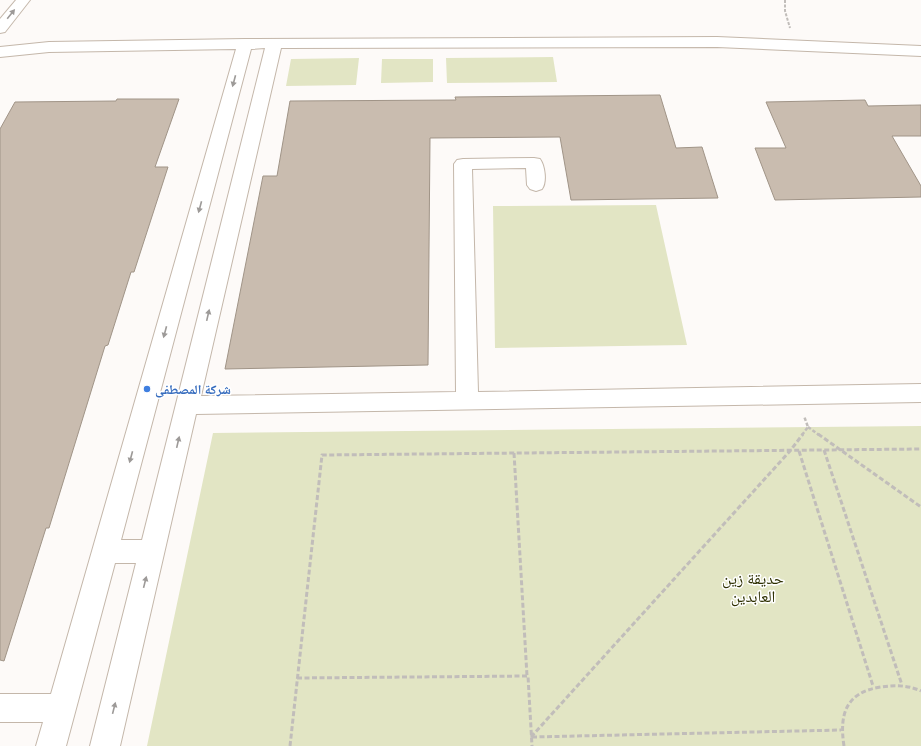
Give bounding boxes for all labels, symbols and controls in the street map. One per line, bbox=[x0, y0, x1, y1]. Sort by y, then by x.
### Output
one-way arrow bbox=[6, 9, 15, 20]
one-way arrow bbox=[231, 75, 237, 87]
one-way arrow bbox=[197, 201, 203, 213]
one-way arrow bbox=[206, 309, 212, 321]
one-way arrow bbox=[162, 326, 168, 338]
place label: شركة المصطفى bbox=[155, 380, 231, 398]
marker: شركة المصطفى bbox=[142, 384, 152, 394]
one-way arrow bbox=[176, 435, 182, 448]
one-way arrow bbox=[128, 451, 134, 463]
park label: حديقة زين العابدين bbox=[722, 567, 784, 607]
one-way arrow bbox=[142, 575, 148, 588]
one-way arrow bbox=[112, 702, 118, 714]

